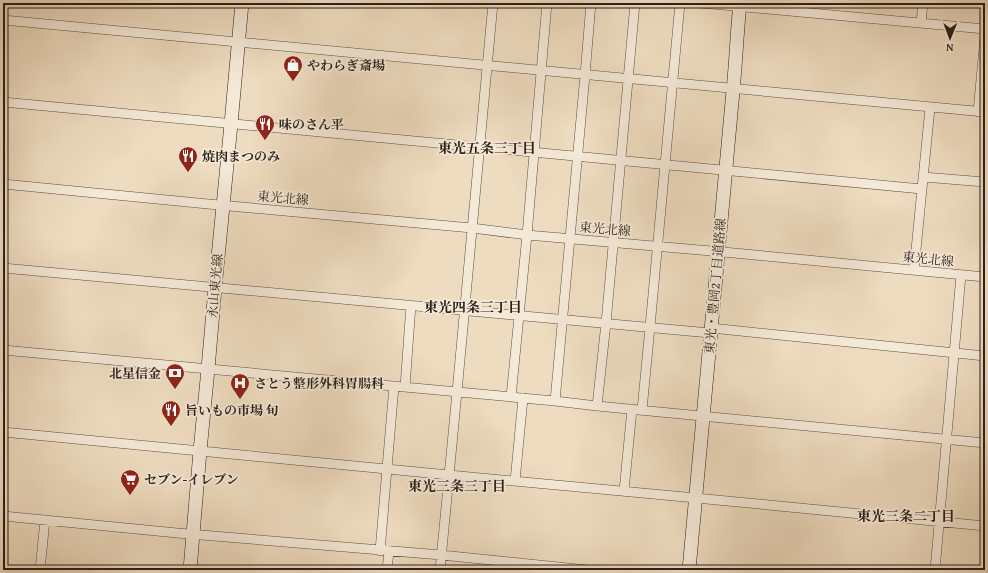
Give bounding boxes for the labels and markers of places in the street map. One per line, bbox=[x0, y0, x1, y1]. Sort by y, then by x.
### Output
shop icon: やわらぎ斎場 bbox=[282, 54, 304, 82]
place label: やわらぎ斎場 bbox=[307, 56, 385, 75]
restaurant icon: 味のさん平 bbox=[254, 113, 276, 141]
place label: 味のさん平 bbox=[279, 115, 344, 134]
restaurant icon: 焼肉まつのみ bbox=[177, 145, 199, 173]
place label: 焼肉まつのみ bbox=[202, 147, 280, 166]
bank icon: 北星信金 bbox=[164, 362, 186, 390]
place label: 北星信金 bbox=[109, 364, 161, 383]
hospital icon: さとう整形外科胃腸科 bbox=[229, 372, 251, 400]
place label: さとう整形外科胃腸科 bbox=[254, 374, 384, 393]
restaurant icon: 旨いもの市場 旬 bbox=[160, 399, 182, 427]
place label: 旨いもの市場 旬 bbox=[185, 401, 279, 420]
supermarket icon: セブン-イレブン bbox=[119, 468, 141, 496]
place label: セブン-イレブン bbox=[144, 470, 239, 489]

